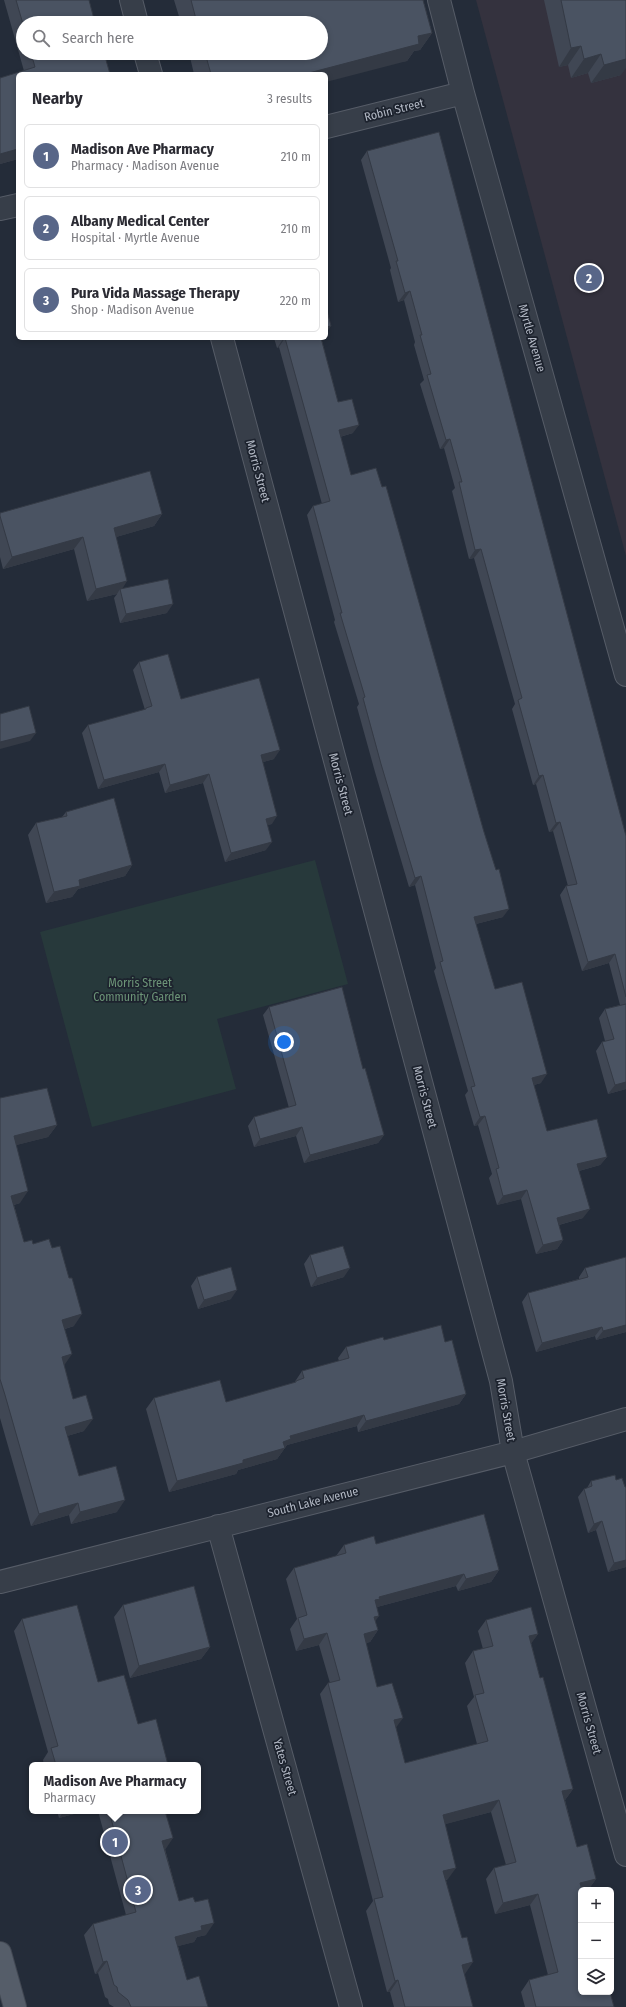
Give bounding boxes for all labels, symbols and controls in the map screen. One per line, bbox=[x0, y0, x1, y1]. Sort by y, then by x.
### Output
search box bbox=[16, 16, 328, 60]
icon: search bbox=[30, 27, 52, 49]
text: Search here bbox=[62, 29, 134, 47]
text: Nearby bbox=[32, 88, 83, 109]
text: 3 results bbox=[267, 91, 312, 106]
street label: Robin Street bbox=[363, 96, 425, 124]
text: Madison Ave Pharmacy bbox=[71, 140, 214, 158]
text: 1 bbox=[43, 149, 49, 164]
text: 210 m bbox=[281, 149, 311, 164]
text: Pharmacy · Madison Avenue bbox=[71, 158, 219, 173]
text: Albany Medical Center bbox=[71, 212, 209, 230]
text: 2 bbox=[43, 221, 49, 236]
text: 210 m bbox=[281, 221, 311, 236]
text: Hospital · Myrtle Avenue bbox=[71, 230, 200, 245]
pin: 2 bbox=[576, 263, 602, 293]
text: Pura Vida Massage Therapy bbox=[71, 284, 240, 302]
text: 3 bbox=[43, 293, 49, 308]
text: 220 m bbox=[280, 293, 311, 308]
text: Shop · Madison Avenue bbox=[71, 302, 194, 317]
street label: Myrtle Avenue bbox=[516, 303, 548, 374]
street label: Morris Street bbox=[243, 438, 273, 504]
street label: Morris Street bbox=[326, 751, 356, 817]
park label: Morris Street Community Garden bbox=[93, 976, 187, 1004]
your location bbox=[274, 1032, 294, 1052]
street label: Morris Street bbox=[410, 1064, 440, 1130]
street label: Morris Street bbox=[494, 1377, 518, 1443]
street label: South Lake Avenue bbox=[266, 1484, 360, 1520]
street label: Morris Street bbox=[573, 1690, 605, 1756]
street label: Yates Street bbox=[270, 1737, 300, 1797]
popup bbox=[29, 1762, 201, 1814]
text: Madison Ave Pharmacy bbox=[44, 1772, 186, 1790]
text: Pharmacy bbox=[44, 1790, 96, 1805]
pin: 1 bbox=[102, 1827, 128, 1857]
pin: 3 bbox=[125, 1875, 151, 1905]
map controls bbox=[578, 1887, 614, 1995]
button: + bbox=[578, 1887, 614, 1923]
button: − bbox=[578, 1923, 614, 1959]
button: layers bbox=[578, 1959, 614, 1995]

